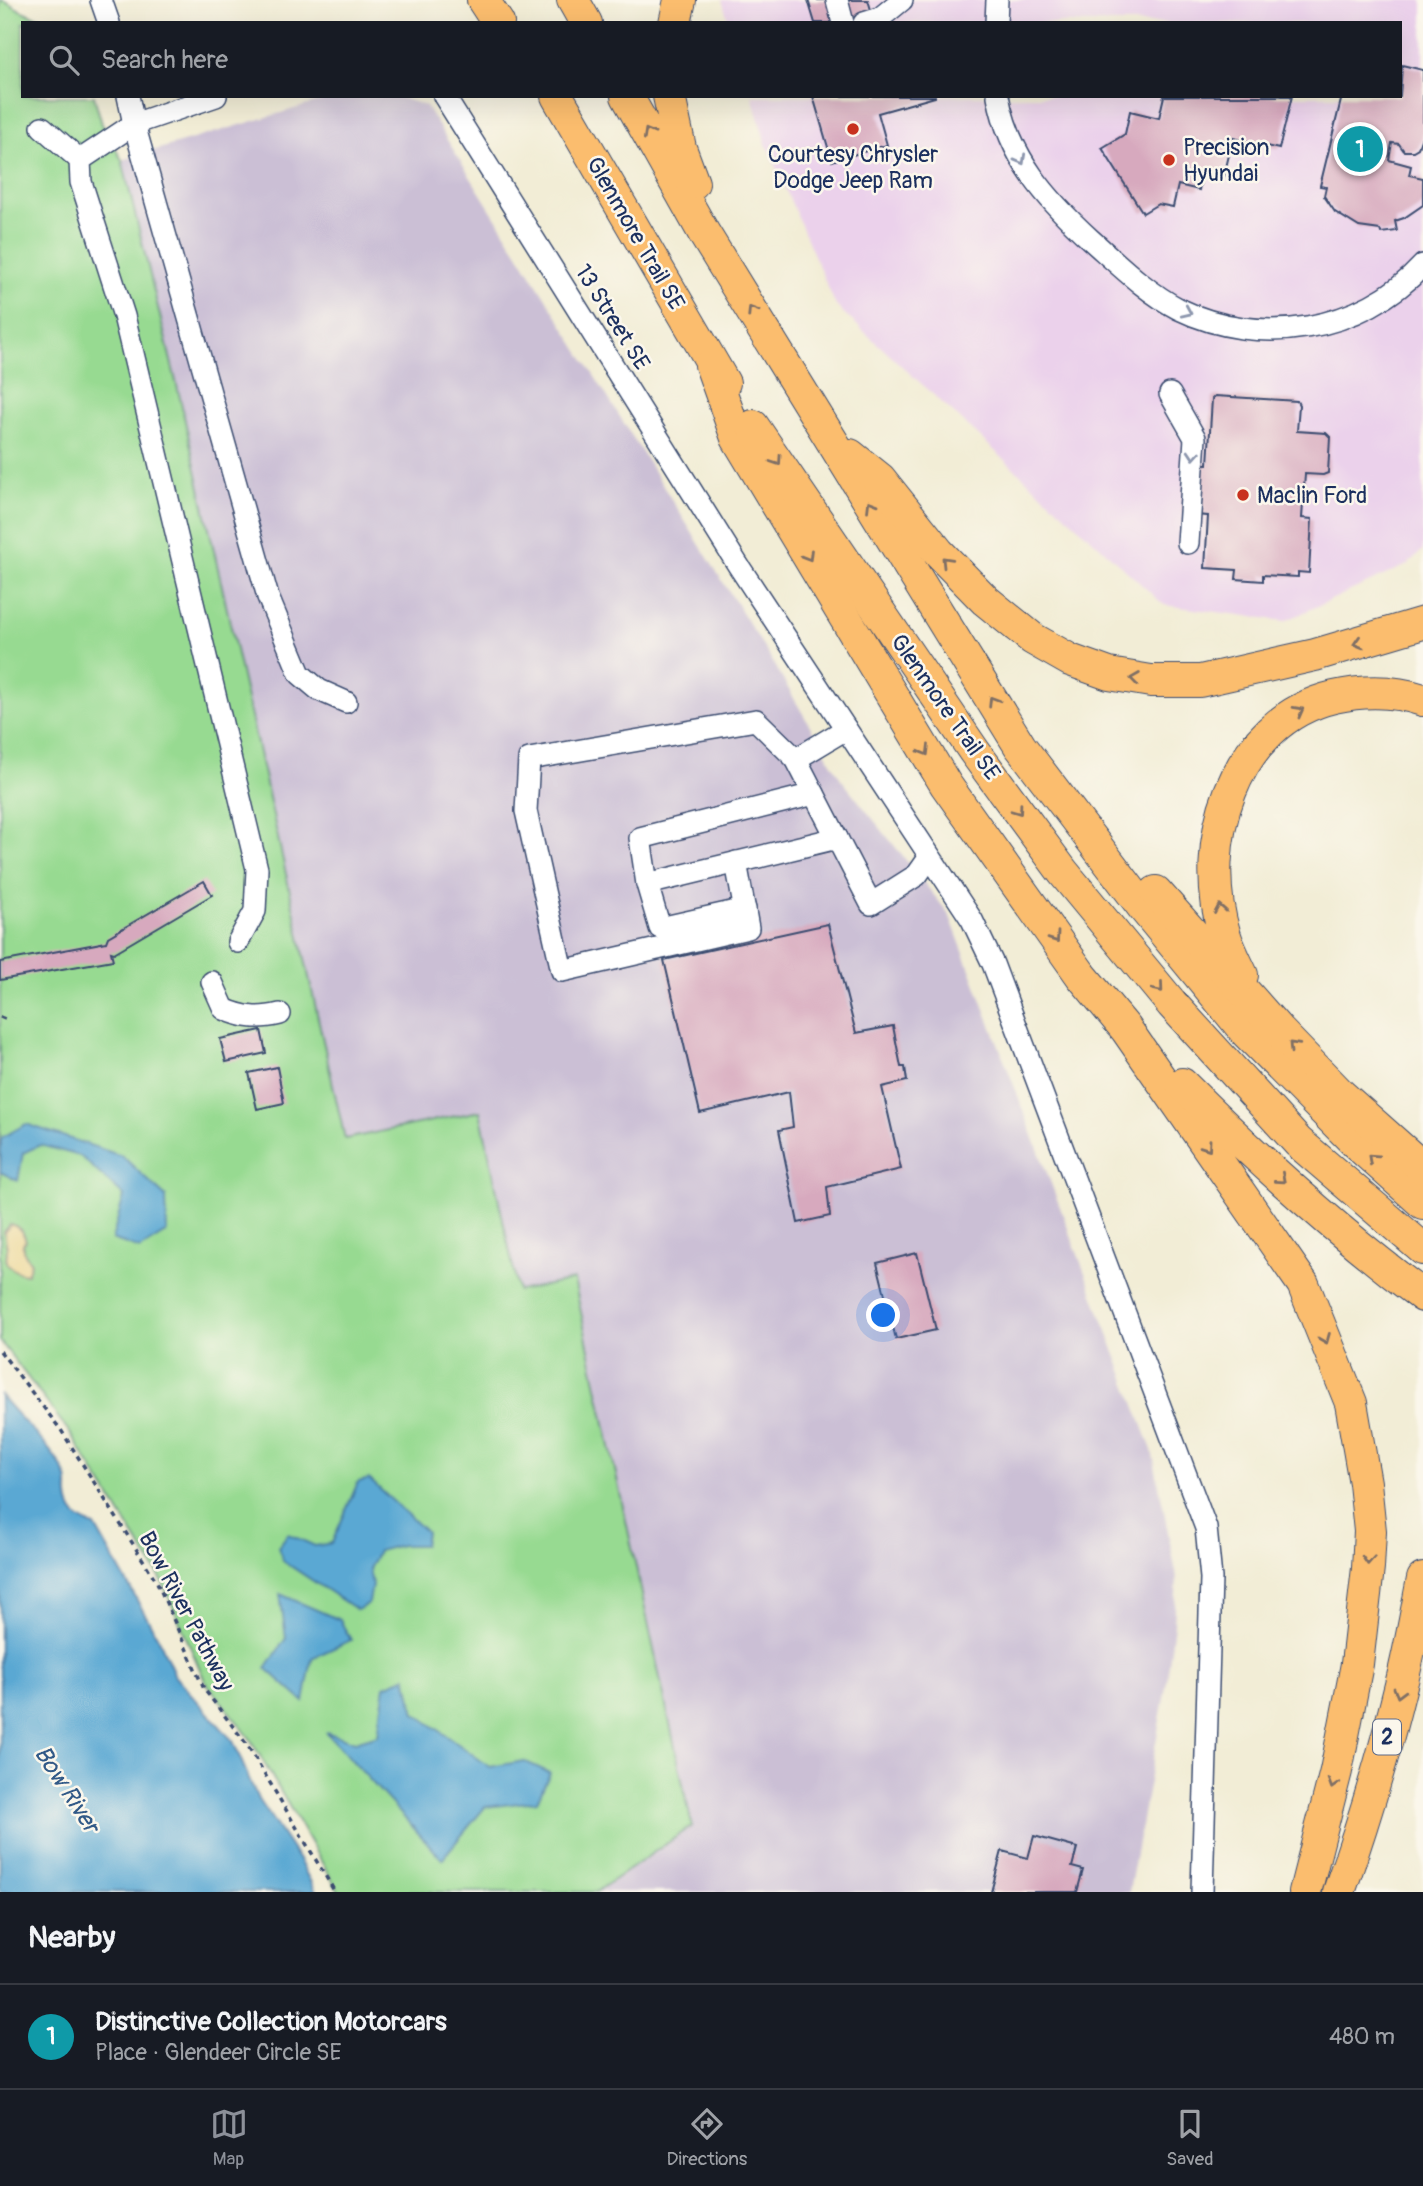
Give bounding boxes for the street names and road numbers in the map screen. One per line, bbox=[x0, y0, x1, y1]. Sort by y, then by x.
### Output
street label: Glenmore Trail SE bbox=[580, 151, 691, 315]
street label: 13 Street SE bbox=[569, 259, 657, 376]
street label: Glenmore Trail SE bbox=[884, 628, 1007, 786]
street label: Bow River Pathway bbox=[132, 1526, 241, 1696]
road number: 2 bbox=[1373, 1720, 1401, 1754]

